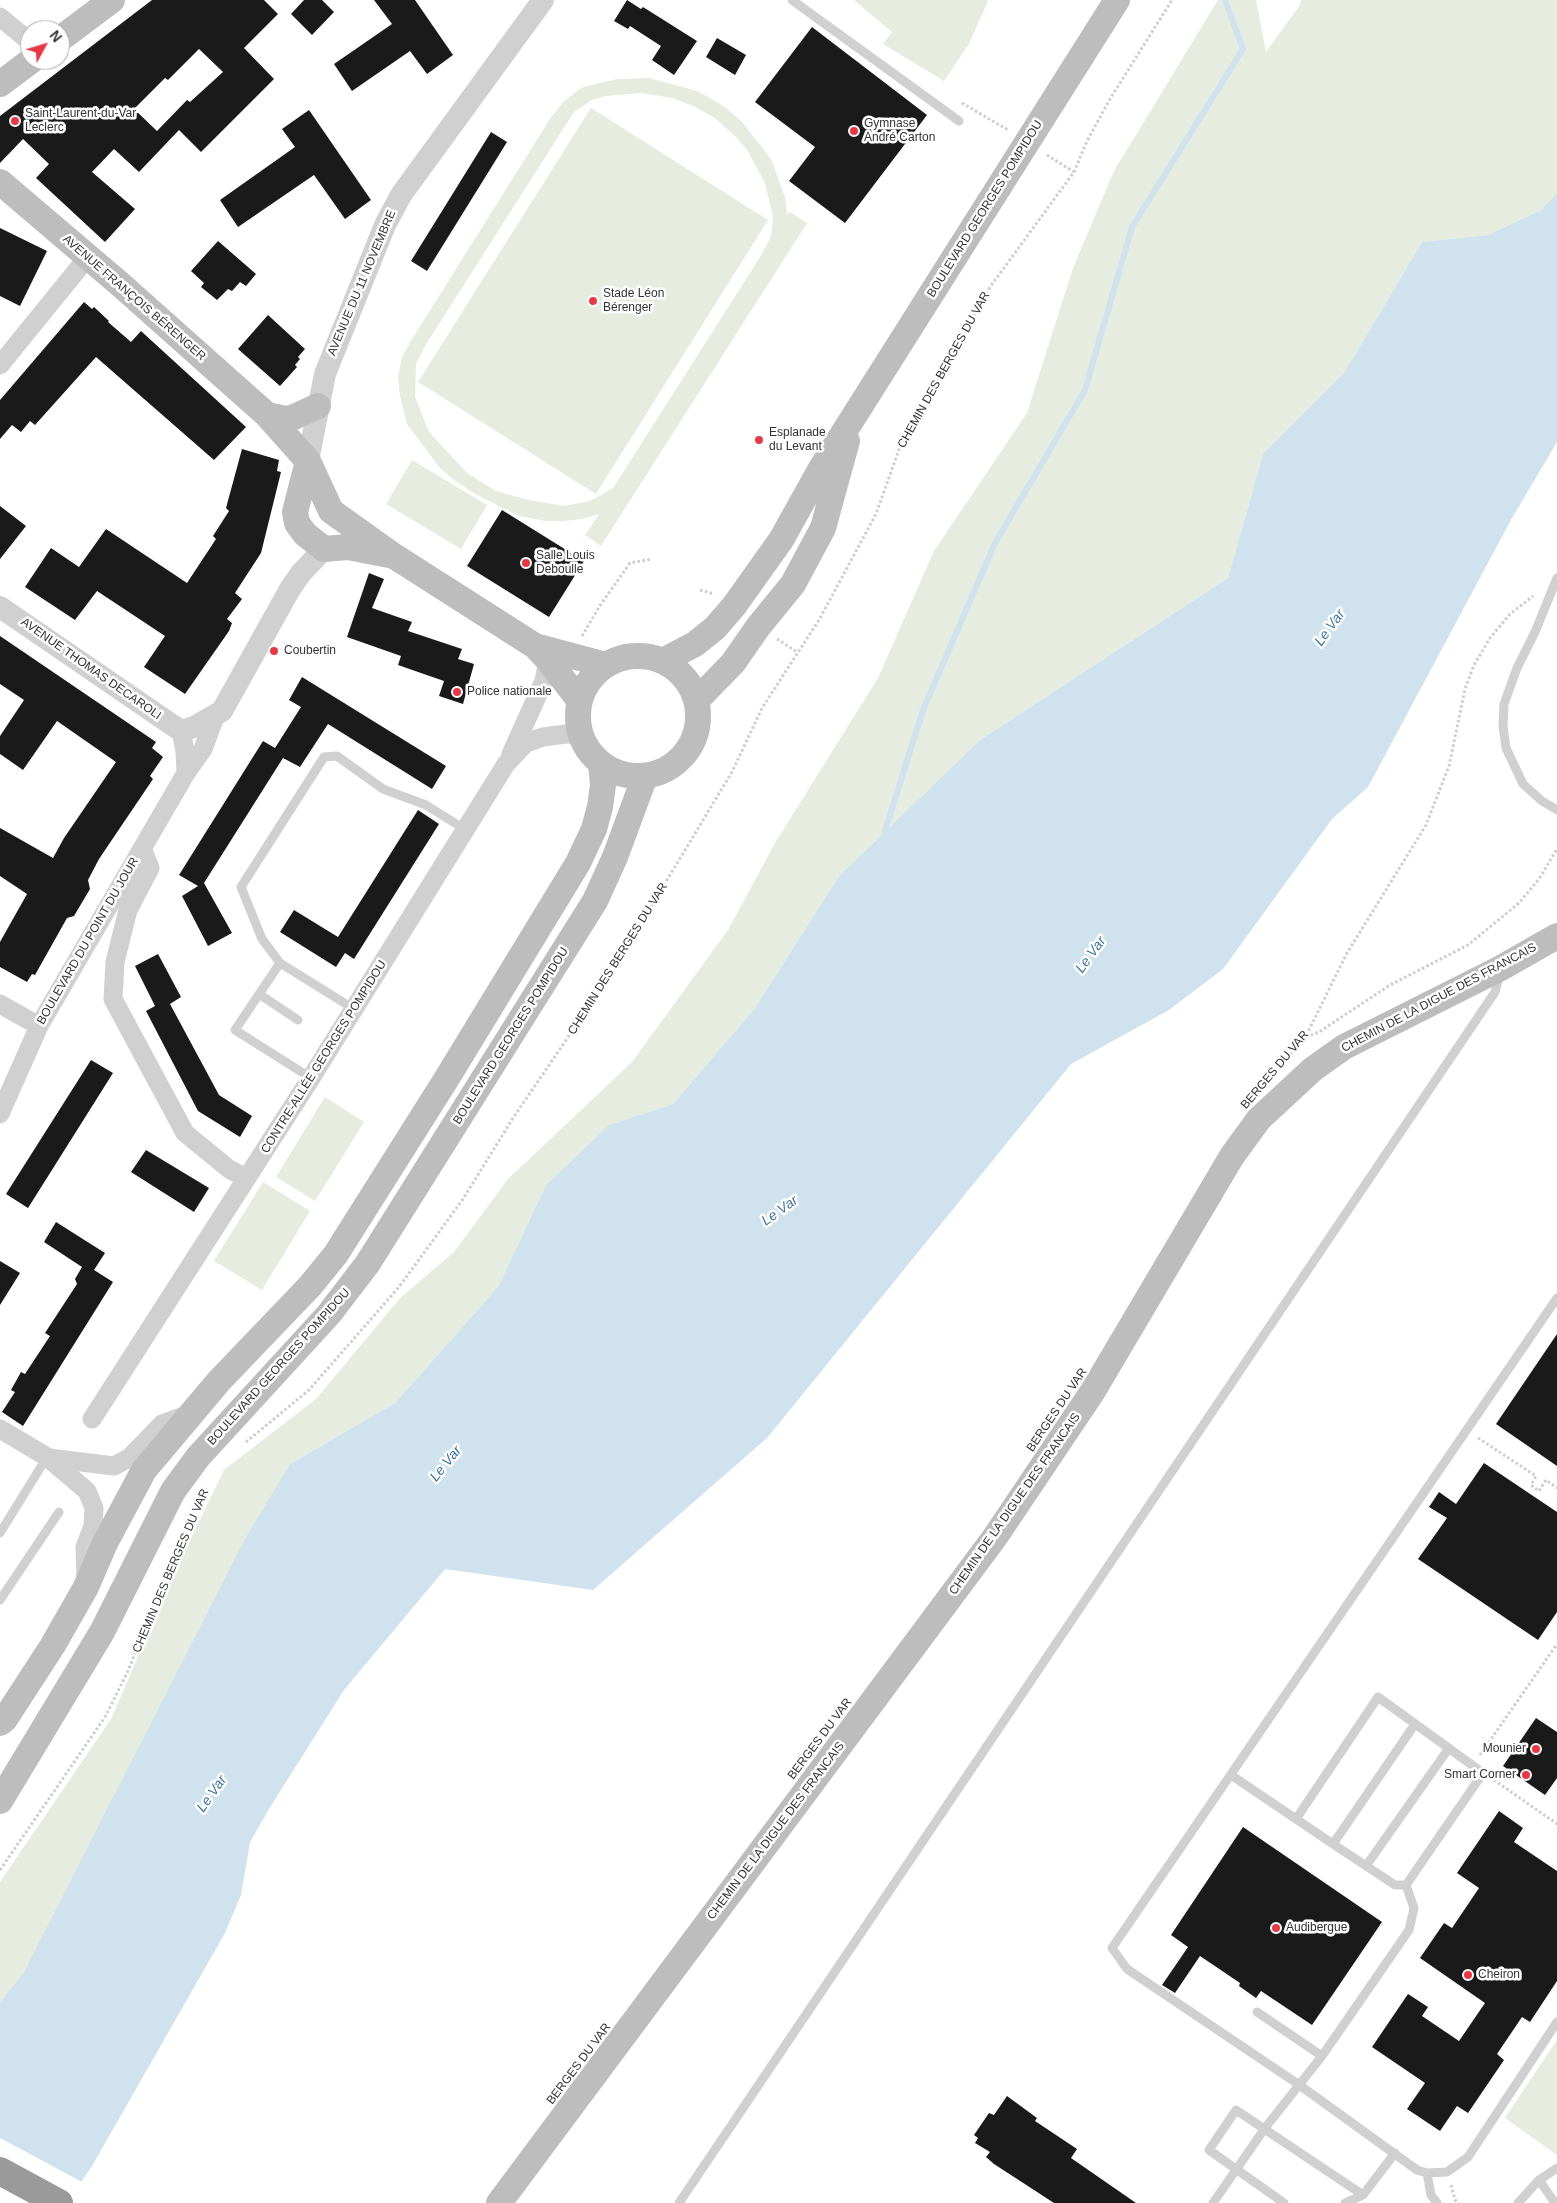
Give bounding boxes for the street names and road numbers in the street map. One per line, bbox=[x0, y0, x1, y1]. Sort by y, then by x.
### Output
street label: BOULEVARD GEORGES POMPIDOU bbox=[924, 118, 1046, 300]
street label: AVENUE DU 11 NOVEMBRE bbox=[325, 208, 399, 358]
street label: AVENUE FRANÇOIS BÉRENGER bbox=[60, 232, 208, 364]
street label: CHEMIN DES BERGES DU VAR bbox=[895, 289, 993, 451]
street label: AVENUE THOMAS DECAROLI bbox=[18, 615, 164, 723]
street label: BOULEVARD DU POINT DU JOUR bbox=[34, 855, 142, 1027]
street label: CHEMIN DES BERGES DU VAR bbox=[565, 880, 671, 1038]
street label: CHEMIN DE LA DIGUE DES FRANCAIS bbox=[1339, 940, 1539, 1056]
street label: BOULEVARD GEORGES POMPIDOU bbox=[450, 945, 572, 1127]
street label: CONTRE-ALLÉE GEORGES POMPIDOU bbox=[258, 958, 390, 1156]
street label: BERGES DU VAR bbox=[1238, 1028, 1312, 1112]
street label: BOULEVARD GEORGES POMPIDOU bbox=[205, 1286, 353, 1448]
street label: BERGES DU VAR bbox=[1024, 1365, 1090, 1455]
street label: CHEMIN DE LA DIGUE DES FRANCAIS bbox=[946, 1410, 1084, 1598]
street label: CHEMIN DES BERGES DU VAR bbox=[130, 1487, 212, 1655]
street label: BERGES DU VAR bbox=[785, 1696, 855, 1782]
street label: CHEMIN DE LA DIGUE DES FRANCAIS bbox=[704, 1739, 848, 1923]
street label: BERGES DU VAR bbox=[544, 2021, 614, 2107]

